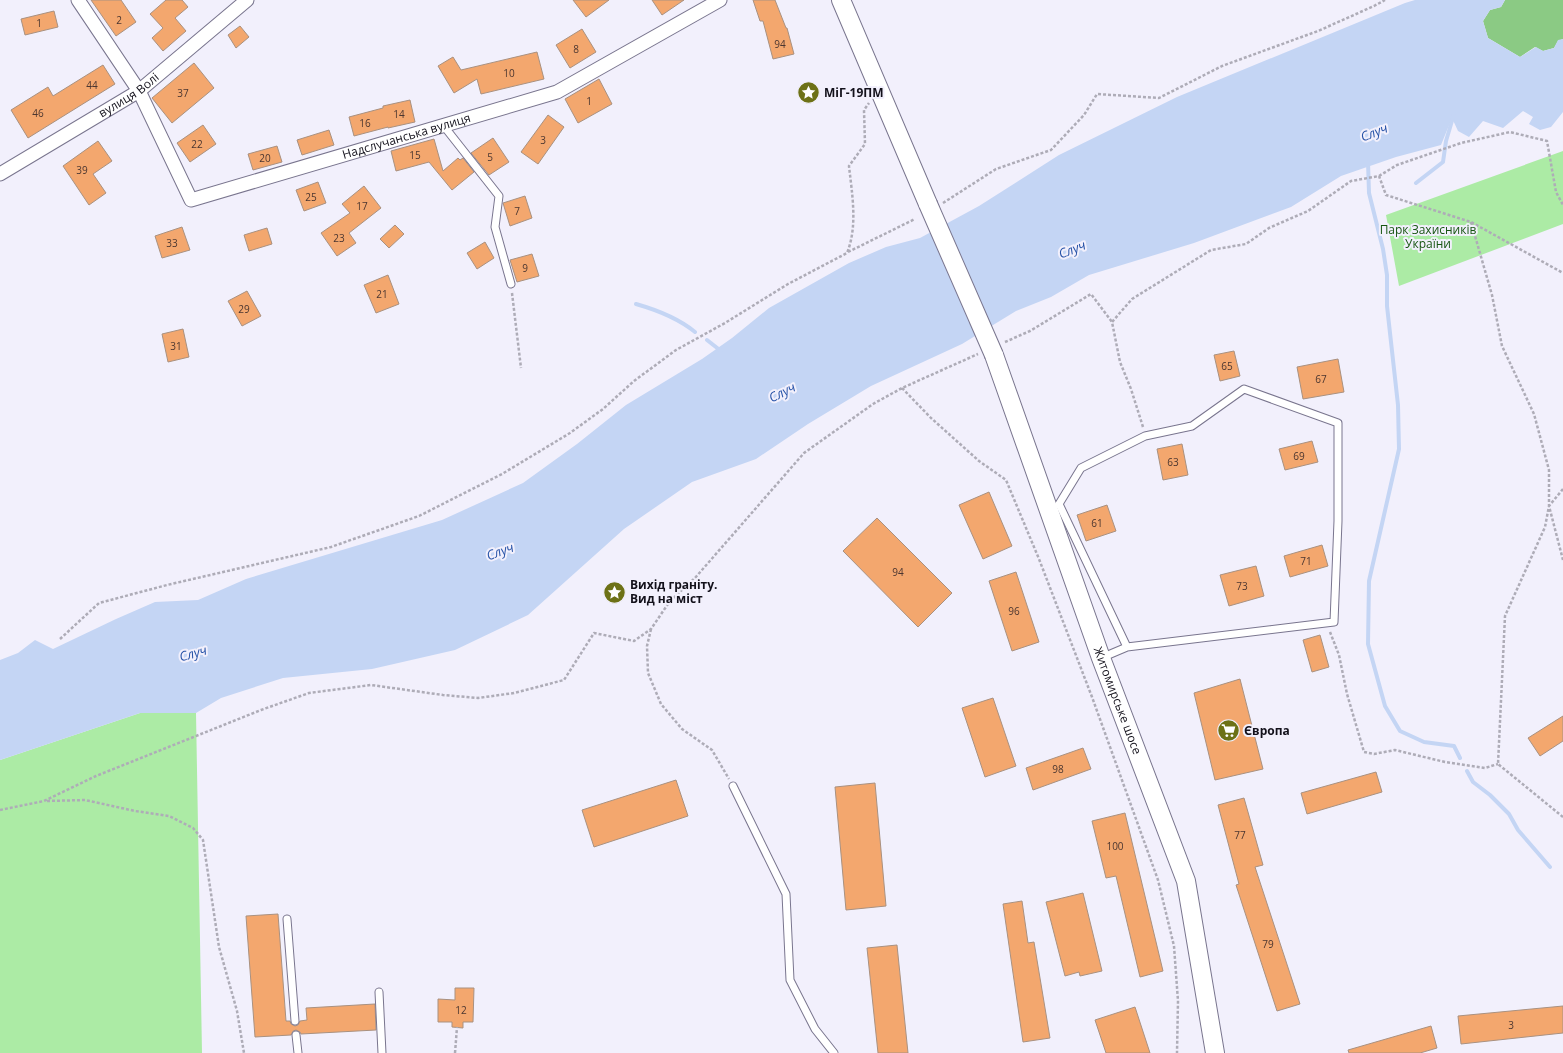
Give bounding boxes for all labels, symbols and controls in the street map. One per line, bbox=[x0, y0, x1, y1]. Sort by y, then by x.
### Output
house number: 2 bbox=[116, 13, 122, 27]
house number: 1 bbox=[36, 16, 42, 30]
house number: 94 bbox=[774, 37, 786, 51]
house number: 8 bbox=[573, 42, 579, 56]
house number: 10 bbox=[503, 66, 515, 80]
street label: вулиця Волі bbox=[95, 69, 162, 121]
house number: 44 bbox=[86, 78, 98, 92]
place icon: МіГ-19ПМ bbox=[796, 80, 822, 106]
place label: МіГ-19ПМ bbox=[824, 84, 884, 101]
house number: 37 bbox=[177, 86, 189, 100]
house number: 1 bbox=[586, 94, 592, 108]
house number: 46 bbox=[32, 106, 44, 120]
house number: 14 bbox=[393, 107, 405, 121]
street label: Надслучанська вулиця bbox=[340, 109, 473, 163]
house number: 16 bbox=[359, 116, 371, 130]
water label: Случ bbox=[1358, 119, 1390, 145]
house number: 3 bbox=[540, 133, 546, 147]
house number: 22 bbox=[191, 137, 203, 151]
house number: 15 bbox=[409, 148, 421, 162]
house number: 5 bbox=[487, 150, 493, 164]
house number: 20 bbox=[259, 151, 271, 165]
house number: 39 bbox=[76, 163, 88, 177]
house number: 25 bbox=[305, 190, 317, 204]
house number: 17 bbox=[356, 199, 368, 213]
house number: 7 bbox=[514, 204, 520, 218]
park label: Парк Захисників України bbox=[1380, 221, 1476, 252]
house number: 23 bbox=[333, 231, 345, 245]
house number: 33 bbox=[166, 236, 178, 250]
water label: Случ bbox=[1056, 236, 1088, 262]
house number: 9 bbox=[522, 261, 528, 275]
house number: 21 bbox=[376, 287, 388, 301]
house number: 29 bbox=[238, 302, 250, 316]
house number: 31 bbox=[170, 339, 182, 353]
house number: 65 bbox=[1221, 359, 1233, 373]
house number: 67 bbox=[1315, 372, 1327, 386]
water label: Случ bbox=[765, 378, 799, 406]
house number: 69 bbox=[1293, 449, 1305, 463]
house number: 63 bbox=[1167, 455, 1179, 469]
house number: 61 bbox=[1091, 516, 1103, 530]
water label: Случ bbox=[484, 538, 516, 564]
house number: 71 bbox=[1300, 554, 1312, 568]
house number: 94 bbox=[892, 565, 904, 579]
place label: Вихід граніту. Вид на міст bbox=[630, 576, 717, 607]
place icon: Вихід граніту. Вид на міст bbox=[601, 579, 627, 605]
house number: 73 bbox=[1236, 579, 1248, 593]
house number: 96 bbox=[1008, 604, 1020, 618]
water label: Случ bbox=[177, 641, 209, 665]
street label: Житомирське шосе bbox=[1090, 644, 1146, 757]
supermarket icon: Європа bbox=[1215, 718, 1241, 744]
place label: Європа bbox=[1244, 722, 1290, 739]
house number: 98 bbox=[1052, 762, 1064, 776]
house number: 77 bbox=[1234, 828, 1246, 842]
house number: 100 bbox=[1106, 839, 1124, 853]
house number: 79 bbox=[1262, 937, 1274, 951]
house number: 12 bbox=[455, 1003, 467, 1017]
house number: 3 bbox=[1508, 1018, 1514, 1032]

